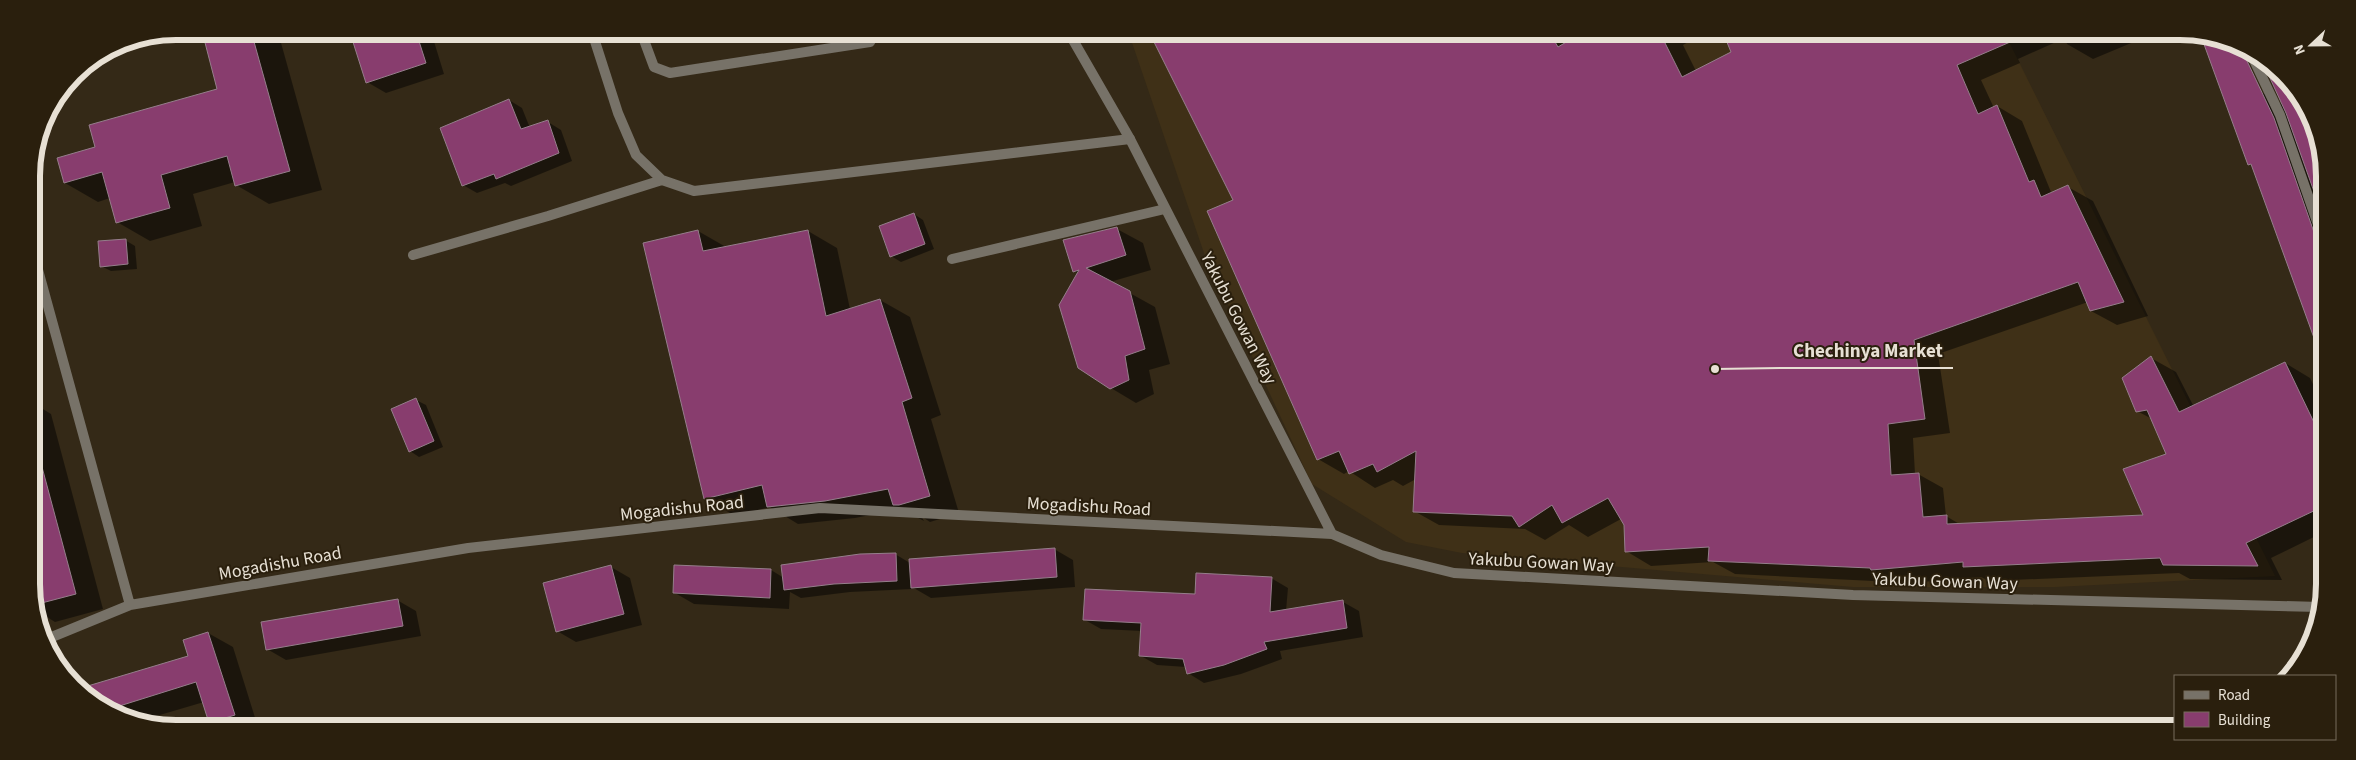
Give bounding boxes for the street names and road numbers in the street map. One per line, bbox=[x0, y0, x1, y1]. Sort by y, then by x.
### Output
street label: Yakubu Gowan Way bbox=[1194, 247, 1283, 389]
street label: Mogadishu Road bbox=[619, 490, 745, 527]
street label: Mogadishu Road bbox=[1026, 491, 1152, 522]
street label: Mogadishu Road bbox=[217, 540, 344, 587]
street label: Yakubu Gowan Way bbox=[1467, 546, 1615, 579]
street label: Yakubu Gowan Way bbox=[1871, 566, 2019, 597]

